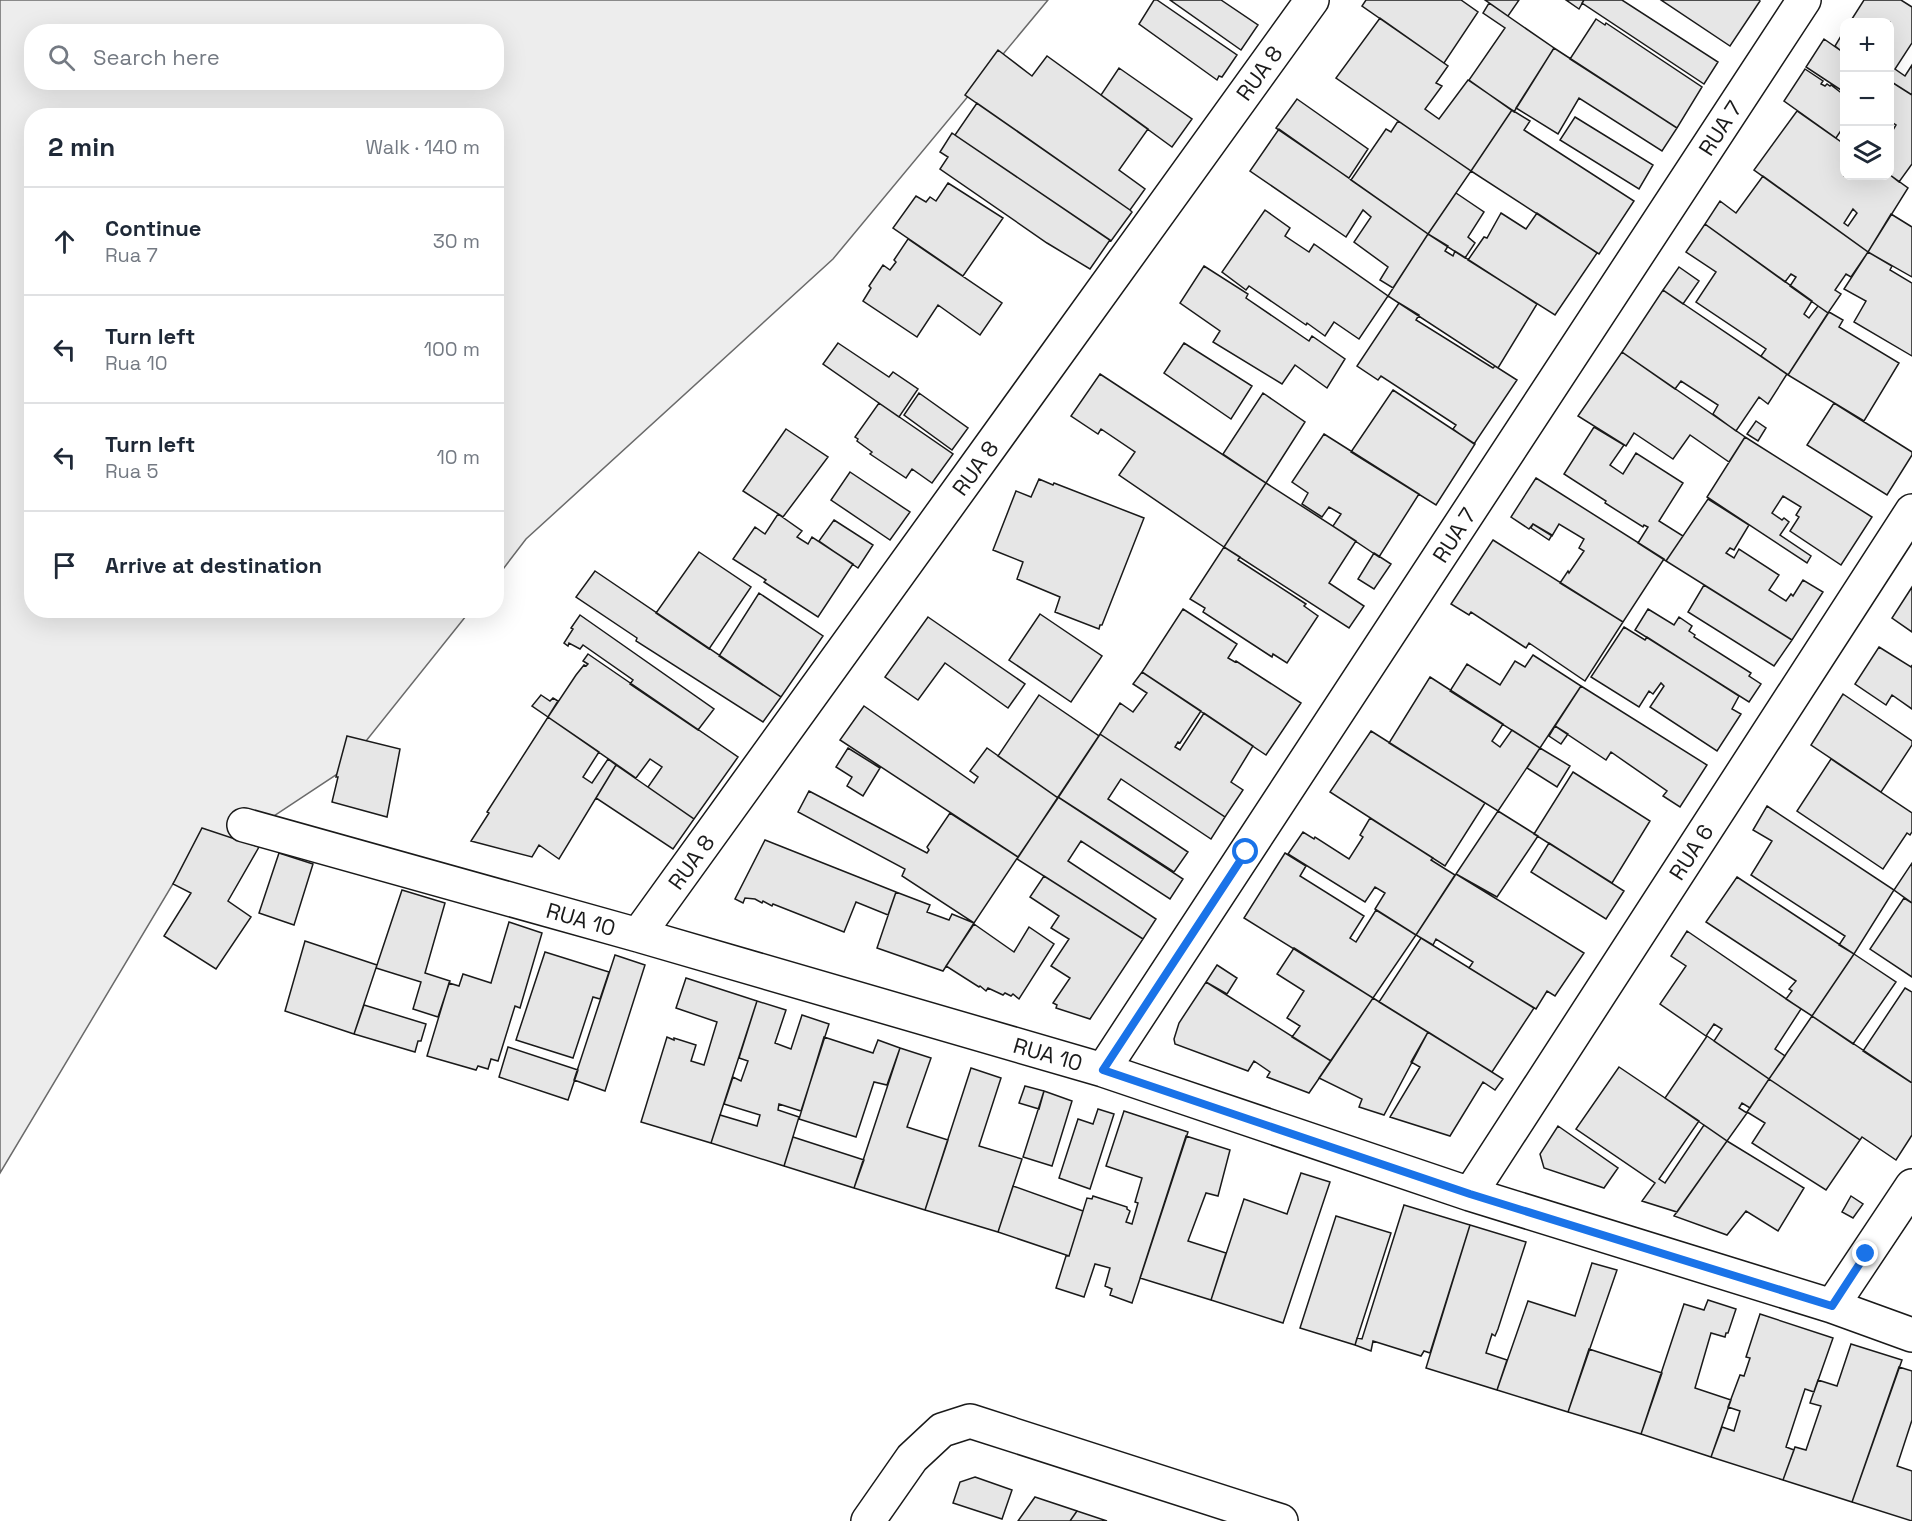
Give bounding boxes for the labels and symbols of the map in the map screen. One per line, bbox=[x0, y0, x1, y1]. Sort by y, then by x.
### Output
street label: RUA 8 bbox=[1230, 40, 1288, 106]
street label: RUA 7 bbox=[1692, 95, 1748, 161]
street label: RUA 8 bbox=[946, 435, 1004, 501]
street label: RUA 7 bbox=[1426, 502, 1482, 568]
street label: RUA 6 bbox=[1663, 819, 1719, 885]
street label: RUA 8 bbox=[662, 829, 720, 895]
route start bbox=[1232, 838, 1258, 864]
street label: RUA 10 bbox=[543, 896, 619, 942]
street label: RUA 10 bbox=[1010, 1031, 1086, 1077]
route end bbox=[1852, 1240, 1878, 1266]

